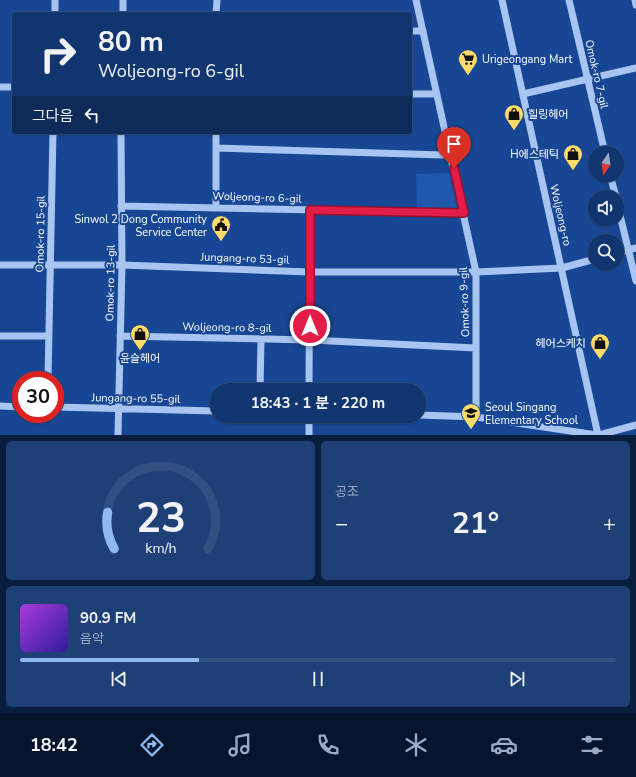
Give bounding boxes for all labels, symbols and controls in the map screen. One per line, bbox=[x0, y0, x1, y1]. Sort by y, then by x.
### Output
text: 80 m bbox=[98, 23, 164, 61]
icon: right bbox=[32, 28, 84, 80]
street label: Omok-ro 7-gil bbox=[581, 38, 612, 111]
supermarket icon: Urigeongang Mart bbox=[457, 48, 479, 76]
place label: Urigeongang Mart bbox=[482, 52, 572, 67]
text: Woljeong-ro 6-gil bbox=[98, 59, 244, 83]
shop icon: 힐링헤어 bbox=[503, 103, 525, 131]
icon: left bbox=[81, 104, 103, 126]
text: 그다음 bbox=[32, 106, 73, 126]
place label: 힐링헤어 bbox=[528, 107, 568, 122]
pin bbox=[437, 127, 471, 168]
icon: arrive bbox=[443, 133, 465, 155]
shop icon: H에스테틱 bbox=[562, 143, 584, 171]
north arrow bbox=[588, 146, 624, 182]
map controls bbox=[588, 146, 624, 270]
place label: H에스테틱 bbox=[510, 147, 559, 162]
street label: Woljeong-ro bbox=[546, 183, 575, 247]
street label: Woljeong-ro 6-gil bbox=[212, 188, 303, 207]
button: sound bbox=[588, 190, 624, 226]
street label: Omok-ro 15-gil bbox=[32, 195, 49, 273]
place label: Sinwol 2 Dong Community Service Center bbox=[74, 212, 207, 240]
public building icon: Sinwol 2 Dong Community Service Center bbox=[210, 214, 232, 242]
button: search bbox=[588, 234, 624, 270]
street label: Omok-ro 13-gil bbox=[102, 244, 119, 322]
street label: Jungang-ro 53-gil bbox=[199, 249, 290, 268]
street label: Omok-ro 9-gil bbox=[456, 266, 473, 337]
position arrow bbox=[289, 305, 331, 347]
street label: Woljeong-ro 8-gil bbox=[182, 319, 272, 336]
shop icon: 윤슬헤어 bbox=[129, 323, 151, 351]
shop icon: 헤어스케치 bbox=[589, 332, 611, 360]
place label: 헤어스케치 bbox=[535, 336, 586, 351]
place label: 윤슬헤어 bbox=[120, 351, 160, 366]
speed limit sign: 30 bbox=[12, 371, 64, 423]
street label: Jungang-ro 55-gil bbox=[91, 390, 181, 407]
text: 18:43 · 1 분 · 220 m bbox=[251, 393, 385, 413]
place label: Seoul Singang Elementary School bbox=[485, 400, 579, 428]
school or university icon: Seoul Singang Elementary School bbox=[460, 402, 482, 430]
text: 공조 bbox=[335, 483, 359, 501]
text: 23 bbox=[136, 489, 185, 546]
text: 21° bbox=[452, 503, 499, 544]
text: − bbox=[335, 509, 348, 539]
text: + bbox=[603, 509, 616, 539]
text: km/h bbox=[145, 538, 176, 557]
text: 90.9 FM bbox=[80, 608, 136, 628]
text: 음악 bbox=[80, 630, 104, 648]
icon: previous bbox=[108, 668, 130, 690]
icon: pause bbox=[307, 668, 329, 690]
icon: next bbox=[506, 668, 528, 690]
icon: directions bbox=[138, 731, 166, 759]
icon: music bbox=[226, 731, 254, 759]
icon: phone bbox=[314, 731, 342, 759]
icon: climate bbox=[402, 731, 430, 759]
icon: car bbox=[490, 731, 518, 759]
icon: filters bbox=[578, 731, 606, 759]
text: 18:42 bbox=[30, 733, 78, 757]

